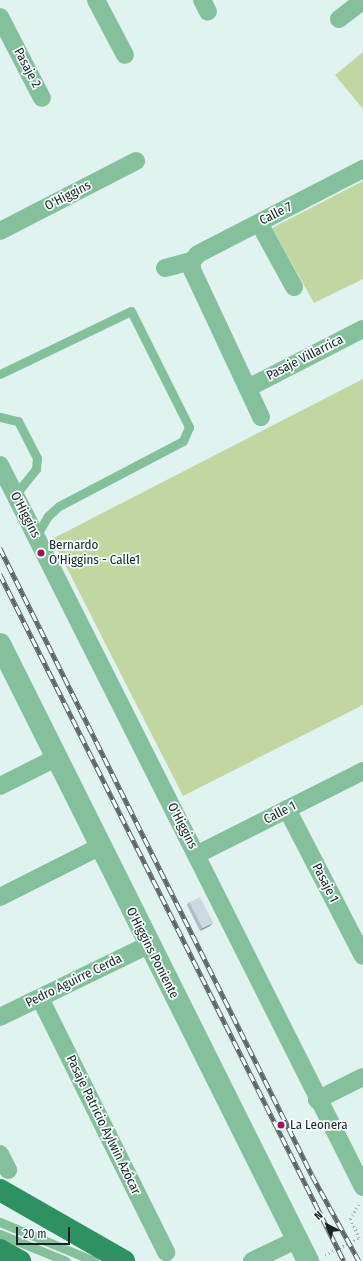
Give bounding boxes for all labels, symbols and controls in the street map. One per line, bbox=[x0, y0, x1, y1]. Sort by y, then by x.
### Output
street label: Pasaje 2 bbox=[10, 46, 44, 90]
street label: O'Higgins bbox=[42, 178, 94, 214]
street label: Calle 7 bbox=[257, 199, 295, 229]
street label: Pasaje Villarrica bbox=[264, 332, 346, 384]
street label: O'Higgins bbox=[7, 489, 43, 541]
place label: Bernardo O'Higgins - Calle1 bbox=[49, 538, 140, 569]
marker: Bernardo O'Higgins - Calle1 bbox=[36, 548, 46, 558]
street label: Calle 1 bbox=[261, 798, 299, 828]
street label: O'Higgins bbox=[164, 800, 200, 852]
street label: Pasaje 1 bbox=[309, 861, 341, 905]
street label: O'Higgins Poniente bbox=[122, 905, 182, 1001]
street label: Pedro Aguirre Cerda bbox=[23, 951, 125, 1011]
street label: Pasaje Patricio Aylwin Azócar bbox=[62, 1053, 144, 1197]
place label: La Leonera bbox=[290, 1117, 348, 1133]
marker: La Leonera bbox=[275, 1119, 287, 1131]
north arrow bbox=[307, 1205, 347, 1245]
text: N bbox=[312, 1209, 325, 1223]
scale bar bbox=[18, 1219, 72, 1245]
text: 20 m bbox=[23, 1227, 47, 1241]

